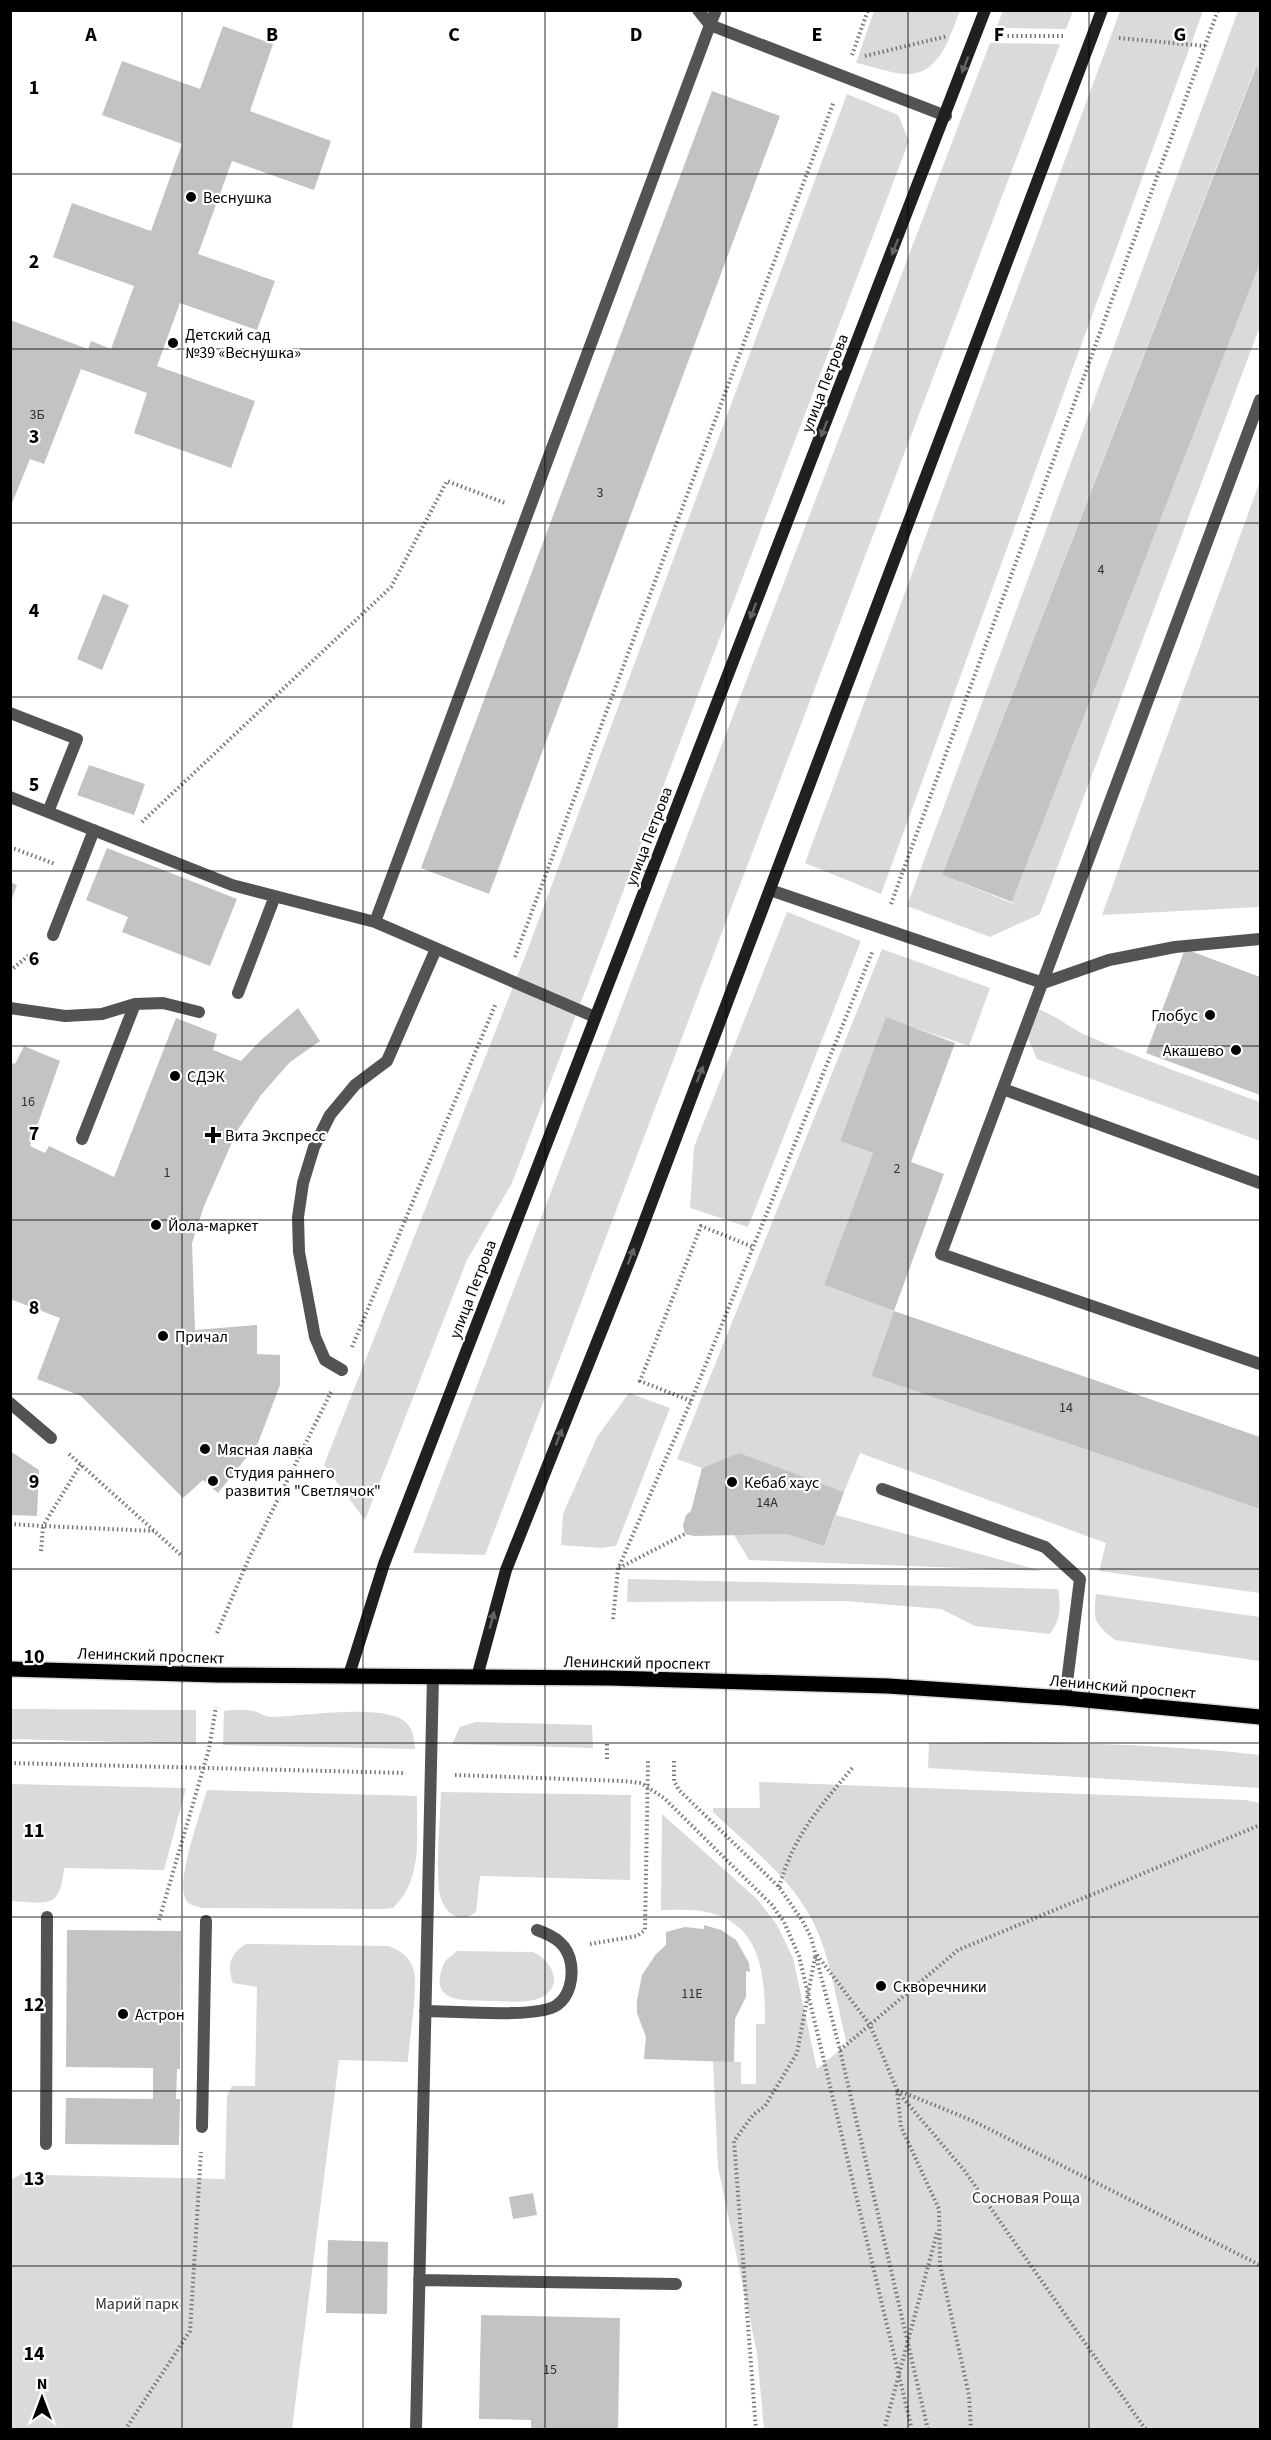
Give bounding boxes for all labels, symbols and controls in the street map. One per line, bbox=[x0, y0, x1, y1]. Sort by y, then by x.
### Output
text: A bbox=[84, 21, 97, 49]
text: B bbox=[266, 21, 278, 49]
text: C bbox=[448, 21, 460, 49]
text: D bbox=[630, 21, 642, 49]
text: E bbox=[812, 21, 822, 49]
text: F bbox=[994, 21, 1004, 49]
text: G bbox=[1174, 21, 1186, 49]
one-way arrow bbox=[959, 56, 969, 74]
text: 1 bbox=[29, 74, 39, 102]
place label: Веснушка bbox=[203, 187, 272, 209]
marker: Веснушка bbox=[184, 190, 198, 204]
one-way arrow bbox=[889, 238, 899, 256]
text: 2 bbox=[29, 248, 39, 276]
place label: Детский сад №39 «Веснушка» bbox=[185, 324, 301, 364]
street label: улица Петрова bbox=[796, 331, 854, 436]
marker: Детский сад №39 «Веснушка» bbox=[166, 336, 180, 350]
house number: 3Б bbox=[29, 405, 45, 425]
one-way arrow bbox=[819, 420, 828, 438]
text: 3 bbox=[29, 423, 39, 451]
house number: 3 bbox=[597, 483, 604, 503]
house number: 4 bbox=[1098, 560, 1105, 580]
text: 4 bbox=[29, 597, 40, 625]
one-way arrow bbox=[748, 602, 757, 620]
text: 5 bbox=[29, 771, 39, 799]
street label: улица Петрова bbox=[620, 784, 678, 889]
text: 6 bbox=[29, 945, 39, 973]
place label: Глобус bbox=[1151, 1005, 1198, 1027]
marker: Глобус bbox=[1203, 1008, 1217, 1022]
place label: Акашево bbox=[1163, 1040, 1224, 1062]
marker: Акашево bbox=[1229, 1043, 1243, 1057]
one-way arrow bbox=[696, 1064, 706, 1082]
place label: СДЭК bbox=[187, 1066, 225, 1088]
marker: СДЭК bbox=[168, 1069, 182, 1083]
house number: 16 bbox=[21, 1092, 35, 1112]
text: 7 bbox=[29, 1120, 39, 1148]
place label: Вита Экспресс bbox=[225, 1125, 326, 1147]
marker: Вита Экспресс bbox=[206, 1128, 220, 1142]
house number: 2 bbox=[894, 1159, 901, 1179]
house number: 1 bbox=[164, 1163, 171, 1183]
place label: Йола-маркет bbox=[168, 1215, 259, 1237]
marker: Йола-маркет bbox=[149, 1218, 163, 1232]
street label: улица Петрова bbox=[444, 1237, 502, 1342]
one-way arrow bbox=[627, 1247, 637, 1265]
text: 8 bbox=[29, 1294, 39, 1322]
place label: Причал bbox=[175, 1326, 228, 1348]
marker: Причал bbox=[156, 1329, 170, 1343]
house number: 14 bbox=[1059, 1398, 1073, 1418]
one-way arrow bbox=[555, 1428, 564, 1446]
place label: Мясная лавка bbox=[217, 1439, 313, 1461]
marker: Мясная лавка bbox=[198, 1442, 212, 1456]
place label: Студия раннего развития "Светлячок" bbox=[225, 1462, 381, 1502]
text: 9 bbox=[29, 1468, 39, 1496]
place label: Кебаб хаус bbox=[744, 1472, 819, 1494]
marker: Студия раннего развития "Светлячок" bbox=[206, 1474, 220, 1488]
marker: Кебаб хаус bbox=[725, 1475, 739, 1489]
house number: 14А bbox=[756, 1493, 778, 1513]
one-way arrow bbox=[488, 1611, 498, 1629]
street label: Ленинский проспект bbox=[77, 1642, 225, 1670]
text: 10 bbox=[23, 1643, 45, 1671]
street label: Ленинский проспект bbox=[563, 1651, 711, 1675]
street label: Ленинский проспект bbox=[1049, 1670, 1197, 1704]
text: 11 bbox=[23, 1817, 45, 1845]
place label: Скворечники bbox=[893, 1976, 987, 1998]
marker: Скворечники bbox=[874, 1979, 888, 1993]
house number: 11Е bbox=[681, 1984, 703, 2004]
text: 12 bbox=[23, 1991, 45, 2019]
place label: Астрон bbox=[135, 2004, 185, 2026]
marker: Астрон bbox=[116, 2007, 130, 2021]
text: 13 bbox=[23, 2165, 45, 2193]
park label: Сосновая Роща bbox=[972, 2187, 1080, 2209]
park label: Марий парк bbox=[95, 2293, 179, 2315]
text: 14 bbox=[23, 2340, 45, 2368]
house number: 15 bbox=[543, 2360, 557, 2380]
north arrow bbox=[12, 2368, 72, 2428]
text: N bbox=[37, 2373, 47, 2395]

